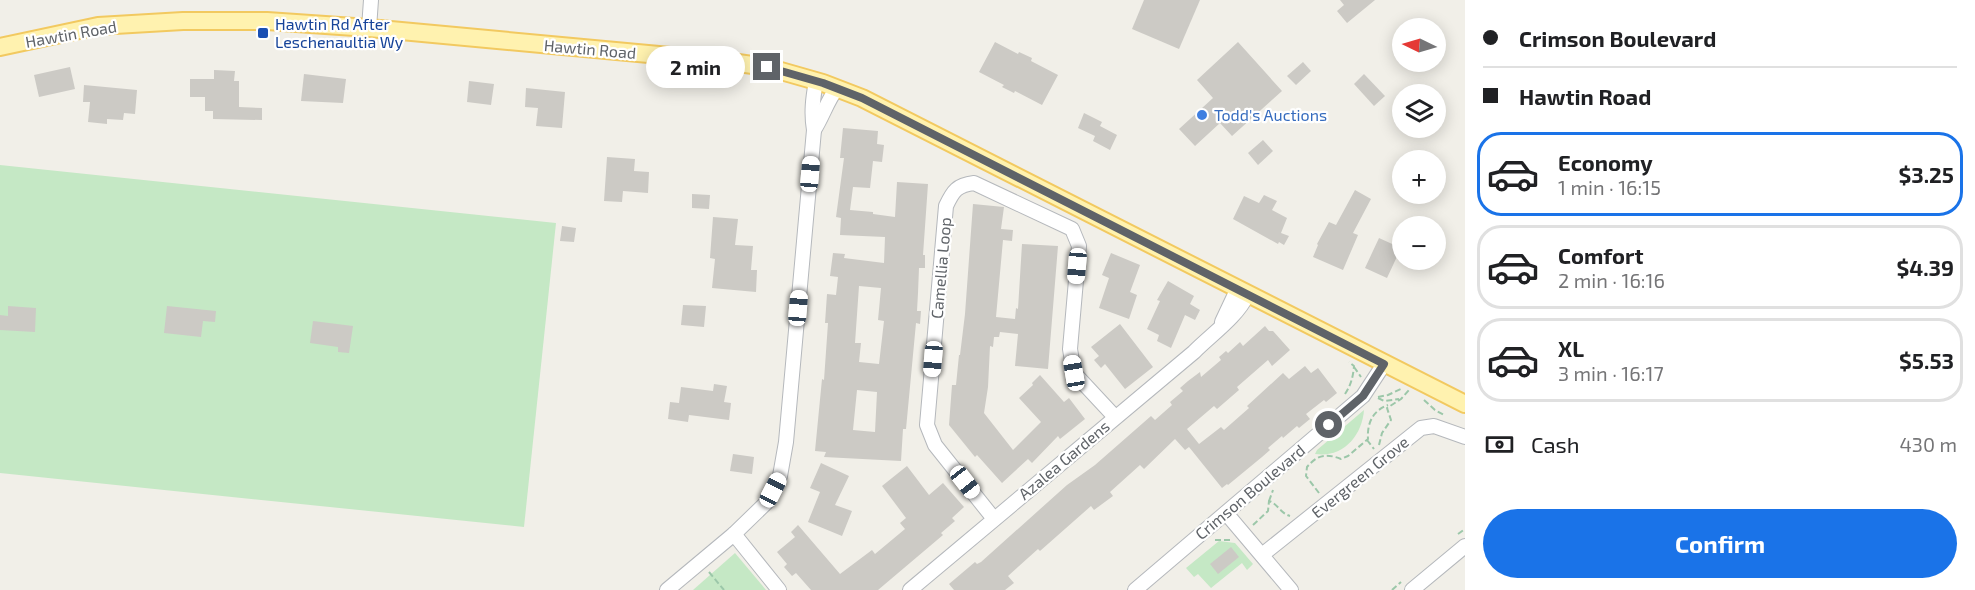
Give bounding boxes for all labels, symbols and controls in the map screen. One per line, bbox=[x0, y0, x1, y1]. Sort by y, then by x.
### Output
place label: Hawtin Rd After Leschenaultia Wy bbox=[275, 14, 404, 51]
street label: Hawtin Road bbox=[24, 16, 118, 51]
north arrow bbox=[1392, 18, 1446, 72]
map controls bbox=[1392, 18, 1446, 270]
text: Crimson Boulevard bbox=[1519, 25, 1716, 51]
marker: Hawtin Rd After Leschenaultia Wy bbox=[256, 26, 270, 40]
street label: Hawtin Road bbox=[543, 35, 637, 62]
callout: 2 min bbox=[647, 46, 746, 88]
route end bbox=[753, 53, 780, 80]
text: 2 min bbox=[670, 55, 721, 79]
text: Hawtin Road bbox=[1519, 83, 1651, 109]
button: layers bbox=[1392, 84, 1446, 138]
place label: Todd's Auctions bbox=[1214, 105, 1327, 124]
marker: Todd's Auctions bbox=[1195, 108, 1209, 122]
icon: car bbox=[1486, 147, 1540, 201]
text: Economy bbox=[1558, 149, 1653, 175]
button: + bbox=[1392, 150, 1446, 204]
car bbox=[799, 155, 821, 193]
text: $3.25 bbox=[1898, 161, 1954, 187]
text: 1 min · 16:15 bbox=[1558, 175, 1661, 199]
street label: Camellia Loop bbox=[927, 216, 954, 320]
button: − bbox=[1392, 216, 1446, 270]
icon: car bbox=[1486, 240, 1540, 294]
text: Comfort bbox=[1558, 242, 1643, 268]
car bbox=[1066, 247, 1088, 285]
text: $4.39 bbox=[1896, 254, 1954, 280]
text: 2 min · 16:16 bbox=[1558, 268, 1665, 292]
car bbox=[787, 289, 809, 327]
icon: car bbox=[1486, 333, 1540, 387]
text: XL bbox=[1558, 335, 1584, 361]
car bbox=[922, 340, 944, 378]
text: $5.53 bbox=[1899, 347, 1954, 373]
car bbox=[1062, 354, 1086, 392]
text: 3 min · 16:17 bbox=[1558, 361, 1664, 385]
route start bbox=[1315, 411, 1342, 438]
street label: Azalea Gardens bbox=[1014, 416, 1113, 503]
icon: cash bbox=[1483, 428, 1516, 461]
text: Cash bbox=[1531, 431, 1580, 457]
street label: Evergreen Grove bbox=[1307, 432, 1412, 522]
text: 430 m bbox=[1900, 432, 1957, 456]
street label: Crimson Boulevard bbox=[1191, 440, 1309, 543]
car bbox=[947, 462, 983, 502]
car bbox=[757, 470, 789, 510]
button: Confirm bbox=[1483, 509, 1957, 578]

